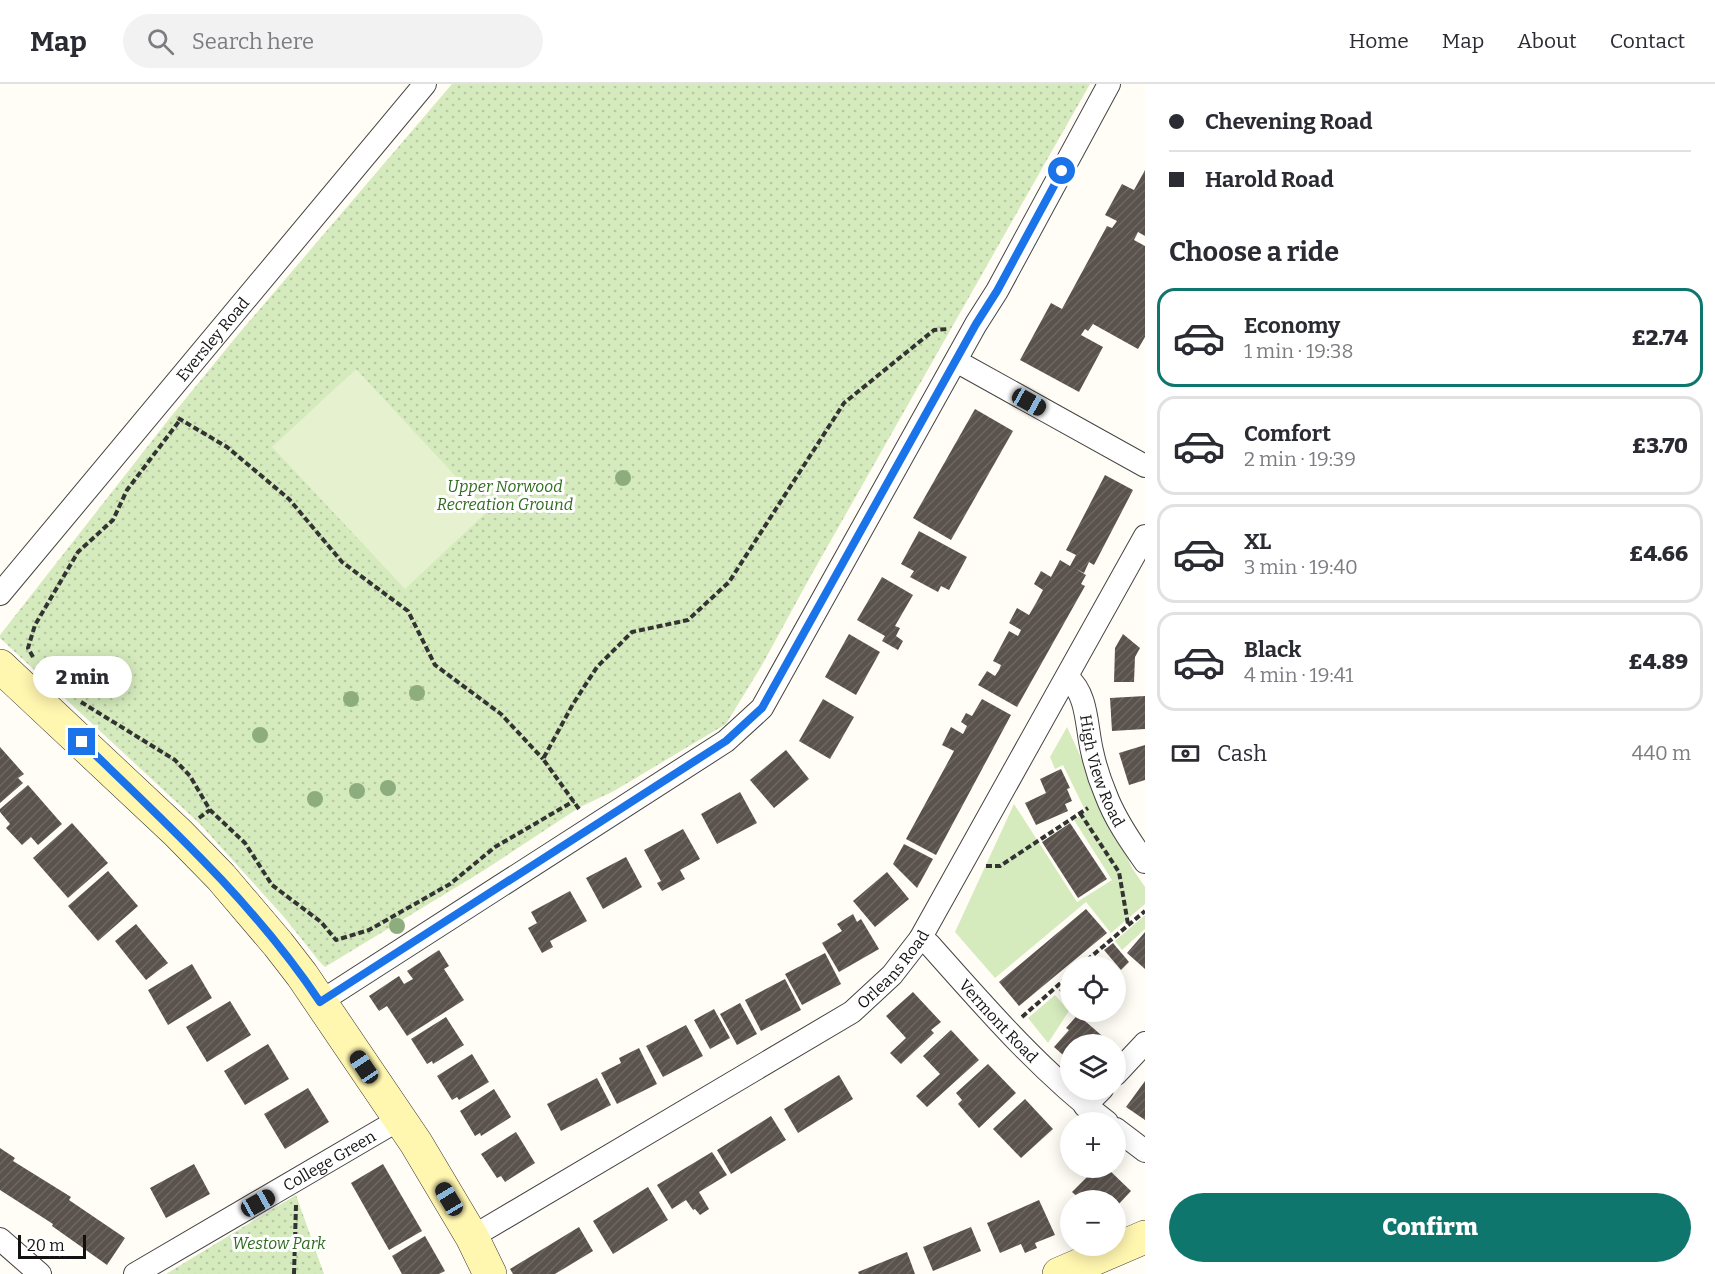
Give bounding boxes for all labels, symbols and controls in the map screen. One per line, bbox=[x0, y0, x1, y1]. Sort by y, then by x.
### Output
search box bbox=[123, 14, 543, 68]
text: Map bbox=[30, 25, 87, 58]
icon: search bbox=[144, 25, 177, 58]
text: Search here bbox=[192, 28, 314, 55]
text: Home bbox=[1349, 28, 1409, 54]
text: Map bbox=[1442, 28, 1484, 54]
text: About bbox=[1517, 28, 1577, 54]
text: Contact bbox=[1610, 28, 1685, 54]
text: Chevening Road bbox=[1205, 108, 1372, 135]
route start bbox=[1048, 157, 1075, 184]
text: Harold Road bbox=[1205, 166, 1334, 193]
text: Choose a ride bbox=[1169, 236, 1339, 268]
street label: Eversley Road bbox=[172, 293, 253, 385]
icon: car bbox=[1172, 311, 1226, 365]
text: Economy bbox=[1244, 312, 1340, 339]
text: £2.74 bbox=[1632, 324, 1688, 351]
text: 1 min · 19:38 bbox=[1244, 339, 1354, 363]
car bbox=[1009, 385, 1049, 419]
icon: car bbox=[1172, 419, 1226, 473]
text: Comfort bbox=[1244, 420, 1331, 447]
text: £3.70 bbox=[1632, 432, 1688, 459]
text: 2 min · 19:39 bbox=[1244, 447, 1356, 471]
park label: Upper Norwood Recreation Ground bbox=[437, 477, 573, 514]
icon: car bbox=[1172, 527, 1226, 581]
text: XL bbox=[1244, 528, 1271, 555]
text: £4.66 bbox=[1629, 540, 1688, 567]
text: 3 min · 19:40 bbox=[1244, 555, 1358, 579]
icon: car bbox=[1172, 635, 1226, 689]
text: Black bbox=[1244, 636, 1301, 663]
text: £4.89 bbox=[1629, 648, 1688, 675]
callout: 2 min bbox=[32, 655, 132, 697]
text: 4 min · 19:41 bbox=[1244, 663, 1353, 687]
text: 2 min bbox=[56, 665, 109, 689]
street label: High View Road bbox=[1077, 713, 1129, 830]
route end bbox=[68, 728, 95, 755]
icon: cash bbox=[1169, 737, 1202, 770]
text: Cash bbox=[1217, 740, 1267, 767]
text: 440 m bbox=[1632, 741, 1691, 765]
street label: Orleans Road bbox=[853, 926, 933, 1012]
map controls bbox=[1060, 956, 1126, 1256]
button: locate bbox=[1060, 956, 1126, 1022]
street label: Vermont Road bbox=[955, 975, 1043, 1067]
button: layers bbox=[1060, 1034, 1126, 1100]
car bbox=[346, 1047, 382, 1087]
button: + bbox=[1060, 1112, 1126, 1178]
street label: College Green bbox=[280, 1126, 379, 1195]
car bbox=[432, 1179, 466, 1219]
car bbox=[238, 1186, 278, 1220]
button: − bbox=[1060, 1190, 1126, 1256]
button: Confirm bbox=[1169, 1193, 1691, 1262]
scale bar bbox=[18, 1232, 86, 1260]
park label: Westow Park bbox=[232, 1234, 326, 1253]
text: 20 m bbox=[27, 1236, 64, 1255]

